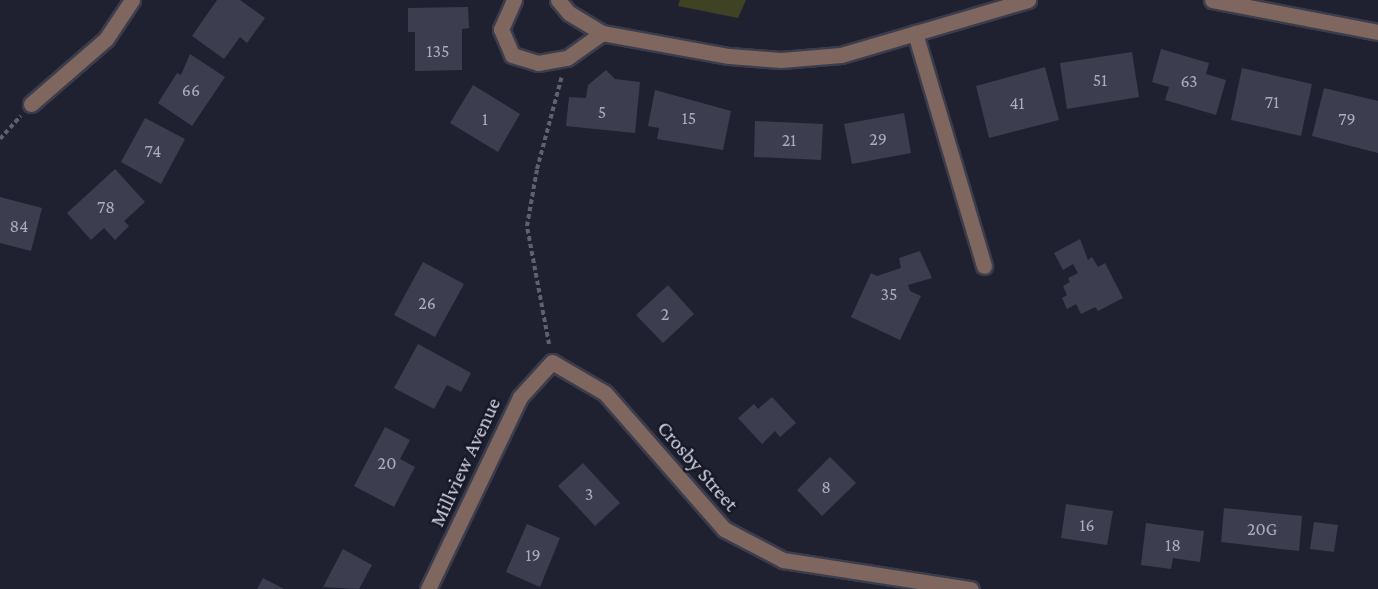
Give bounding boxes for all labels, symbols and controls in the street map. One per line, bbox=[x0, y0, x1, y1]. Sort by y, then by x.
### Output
house number: 135 bbox=[426, 40, 450, 62]
house number: 51 bbox=[1093, 69, 1107, 91]
house number: 63 bbox=[1180, 70, 1198, 92]
house number: 66 bbox=[182, 79, 200, 101]
house number: 71 bbox=[1265, 91, 1279, 113]
house number: 41 bbox=[1009, 92, 1025, 114]
house number: 5 bbox=[598, 101, 606, 123]
house number: 15 bbox=[682, 107, 696, 129]
house number: 1 bbox=[482, 108, 488, 130]
house number: 79 bbox=[1338, 108, 1356, 130]
house number: 29 bbox=[869, 128, 887, 150]
house number: 21 bbox=[782, 129, 796, 151]
house number: 74 bbox=[145, 140, 161, 162]
house number: 78 bbox=[97, 196, 115, 218]
house number: 84 bbox=[10, 215, 28, 237]
house number: 35 bbox=[880, 283, 898, 305]
house number: 26 bbox=[418, 292, 436, 314]
house number: 2 bbox=[661, 303, 669, 325]
street label: Millview Avenue bbox=[424, 393, 506, 531]
street label: Crosby Street bbox=[652, 416, 744, 516]
house number: 20 bbox=[378, 452, 396, 474]
house number: 8 bbox=[821, 476, 831, 498]
house number: 3 bbox=[585, 483, 593, 505]
house number: 16 bbox=[1079, 514, 1095, 536]
house number: 20G bbox=[1247, 518, 1277, 540]
house number: 18 bbox=[1165, 534, 1181, 556]
house number: 19 bbox=[525, 544, 541, 566]

